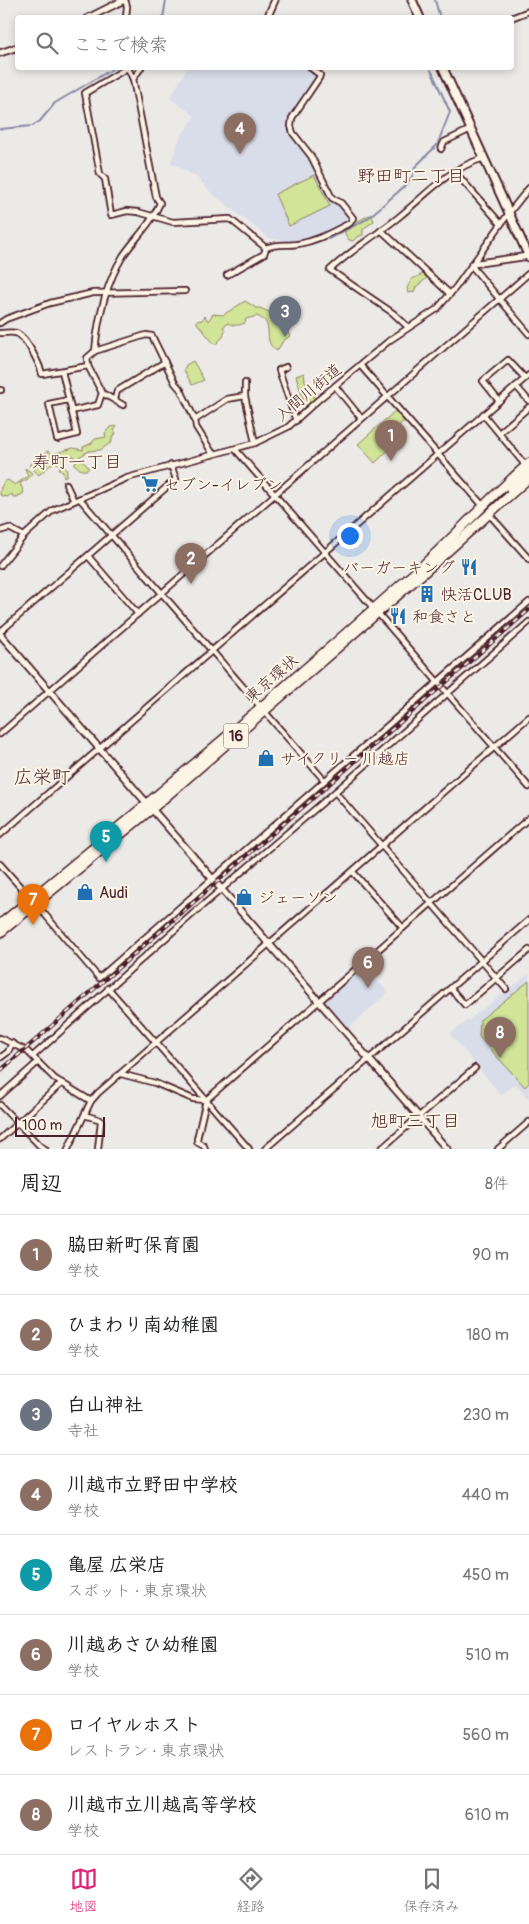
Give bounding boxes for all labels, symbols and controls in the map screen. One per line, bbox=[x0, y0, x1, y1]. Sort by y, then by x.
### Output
search box bbox=[15, 15, 514, 70]
icon: search bbox=[33, 29, 61, 57]
text: ここで検索 bbox=[73, 33, 168, 57]
pin: 4 bbox=[224, 113, 256, 154]
district label: 野田町二丁目 bbox=[357, 165, 465, 188]
pin: 3 bbox=[269, 296, 301, 337]
street label: 入間川街道 bbox=[272, 359, 346, 426]
pin: 1 bbox=[375, 420, 407, 461]
district label: 寿町一丁目 bbox=[32, 451, 122, 474]
supermarket icon: セブン-イレブン bbox=[140, 474, 160, 494]
place label: セブン-イレブン bbox=[164, 475, 283, 495]
your location bbox=[337, 523, 363, 549]
pin: 2 bbox=[175, 543, 207, 584]
restaurant icon: バーガーキング bbox=[459, 557, 479, 577]
place label: バーガーキング bbox=[343, 558, 455, 578]
building icon: 快活CLUB bbox=[417, 584, 437, 604]
place label: 快活CLUB bbox=[441, 585, 512, 605]
restaurant icon: 和食さと bbox=[388, 606, 408, 626]
place label: 和食さと bbox=[412, 607, 476, 627]
street label: 東京環状 bbox=[241, 650, 302, 707]
road number: 16 bbox=[224, 724, 248, 748]
shop icon: サイクリー 川越店 bbox=[256, 748, 276, 768]
place label: サイクリー 川越店 bbox=[280, 749, 410, 769]
district label: 広栄町 bbox=[13, 765, 71, 789]
pin: 5 bbox=[90, 821, 122, 862]
shop icon: Audi bbox=[75, 882, 95, 902]
place label: Audi bbox=[99, 883, 128, 903]
pin: 7 bbox=[17, 884, 49, 925]
shop icon: ジェーソン bbox=[234, 887, 254, 907]
place label: ジェーソン bbox=[258, 888, 338, 908]
pin: 6 bbox=[352, 947, 384, 988]
pin: 8 bbox=[484, 1017, 516, 1058]
district label: 旭町三丁目 bbox=[370, 1110, 460, 1133]
scale bar bbox=[15, 1114, 105, 1137]
text: 100 m bbox=[22, 1117, 62, 1134]
text: 周辺 bbox=[20, 1170, 62, 1197]
text: 8件 bbox=[485, 1174, 509, 1194]
text: 脇田新町保育園 bbox=[67, 1233, 200, 1257]
text: 1 bbox=[33, 1245, 39, 1265]
text: 90 m bbox=[472, 1245, 509, 1265]
text: 学校 bbox=[67, 1261, 99, 1281]
text: ひまわり南幼稚園 bbox=[67, 1313, 219, 1337]
text: 2 bbox=[32, 1325, 40, 1345]
text: 180 m bbox=[466, 1325, 509, 1345]
text: 学校 bbox=[67, 1341, 99, 1361]
text: 白山神社 bbox=[67, 1393, 143, 1417]
text: 3 bbox=[32, 1405, 40, 1425]
text: 230 m bbox=[463, 1405, 509, 1425]
text: 寺社 bbox=[67, 1421, 99, 1441]
text: 川越市立野田中学校 bbox=[67, 1473, 238, 1497]
text: 4 bbox=[31, 1485, 41, 1505]
text: 440 m bbox=[462, 1485, 509, 1505]
text: 学校 bbox=[67, 1501, 99, 1521]
text: 亀屋 広栄店 bbox=[67, 1553, 166, 1577]
text: 5 bbox=[32, 1565, 40, 1585]
text: 450 m bbox=[462, 1565, 509, 1585]
text: スポット · 東京環状 bbox=[67, 1581, 207, 1601]
text: 川越あさひ幼稚園 bbox=[67, 1633, 218, 1657]
text: 6 bbox=[31, 1645, 41, 1665]
text: 510 m bbox=[465, 1645, 509, 1665]
text: 学校 bbox=[67, 1661, 99, 1681]
text: ロイヤルホスト bbox=[67, 1713, 201, 1737]
text: 7 bbox=[32, 1725, 40, 1745]
text: 560 m bbox=[462, 1725, 509, 1745]
text: レストラン · 東京環状 bbox=[67, 1741, 224, 1761]
text: 川越市立川越高等学校 bbox=[67, 1793, 257, 1817]
text: 8 bbox=[32, 1805, 40, 1825]
text: 610 m bbox=[465, 1805, 509, 1825]
text: 学校 bbox=[67, 1821, 99, 1841]
tab: 地図 bbox=[70, 1865, 98, 1915]
tab: 経路 bbox=[237, 1865, 265, 1915]
tab: 保存済み bbox=[404, 1865, 460, 1915]

